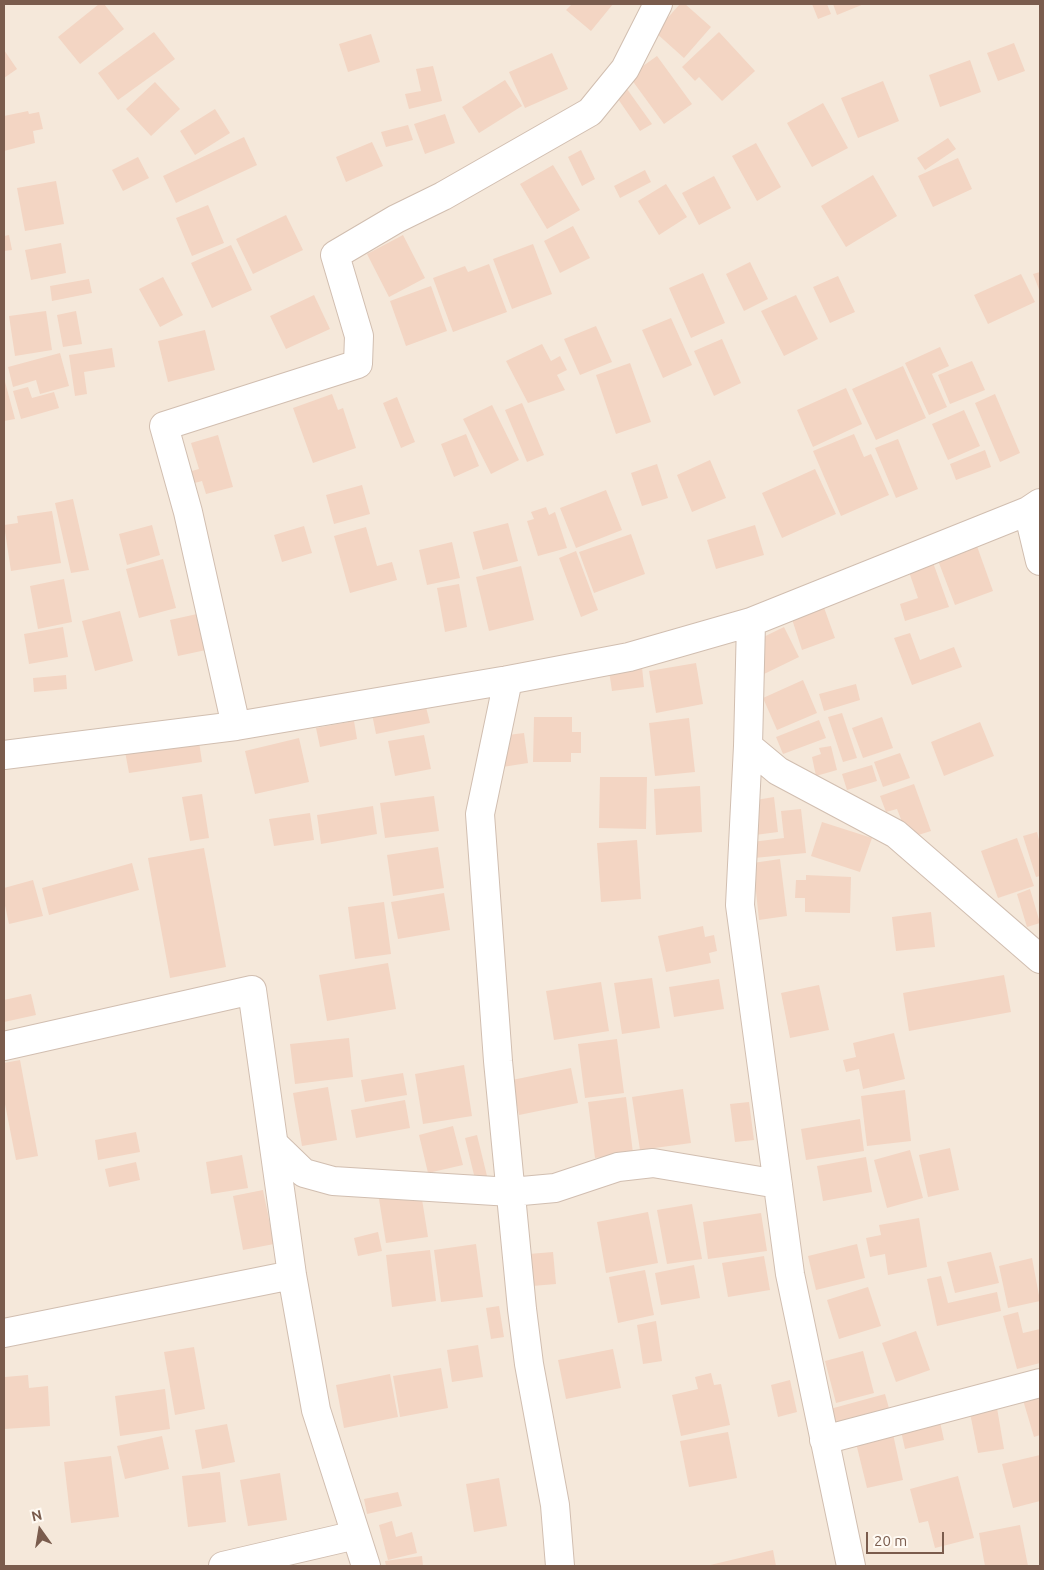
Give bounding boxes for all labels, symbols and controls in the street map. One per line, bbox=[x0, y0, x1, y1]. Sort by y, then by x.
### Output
north arrow bbox=[15, 1505, 65, 1555]
text: N bbox=[30, 1506, 44, 1524]
scale bar bbox=[869, 1522, 946, 1554]
text: 20 m bbox=[874, 1532, 907, 1549]

